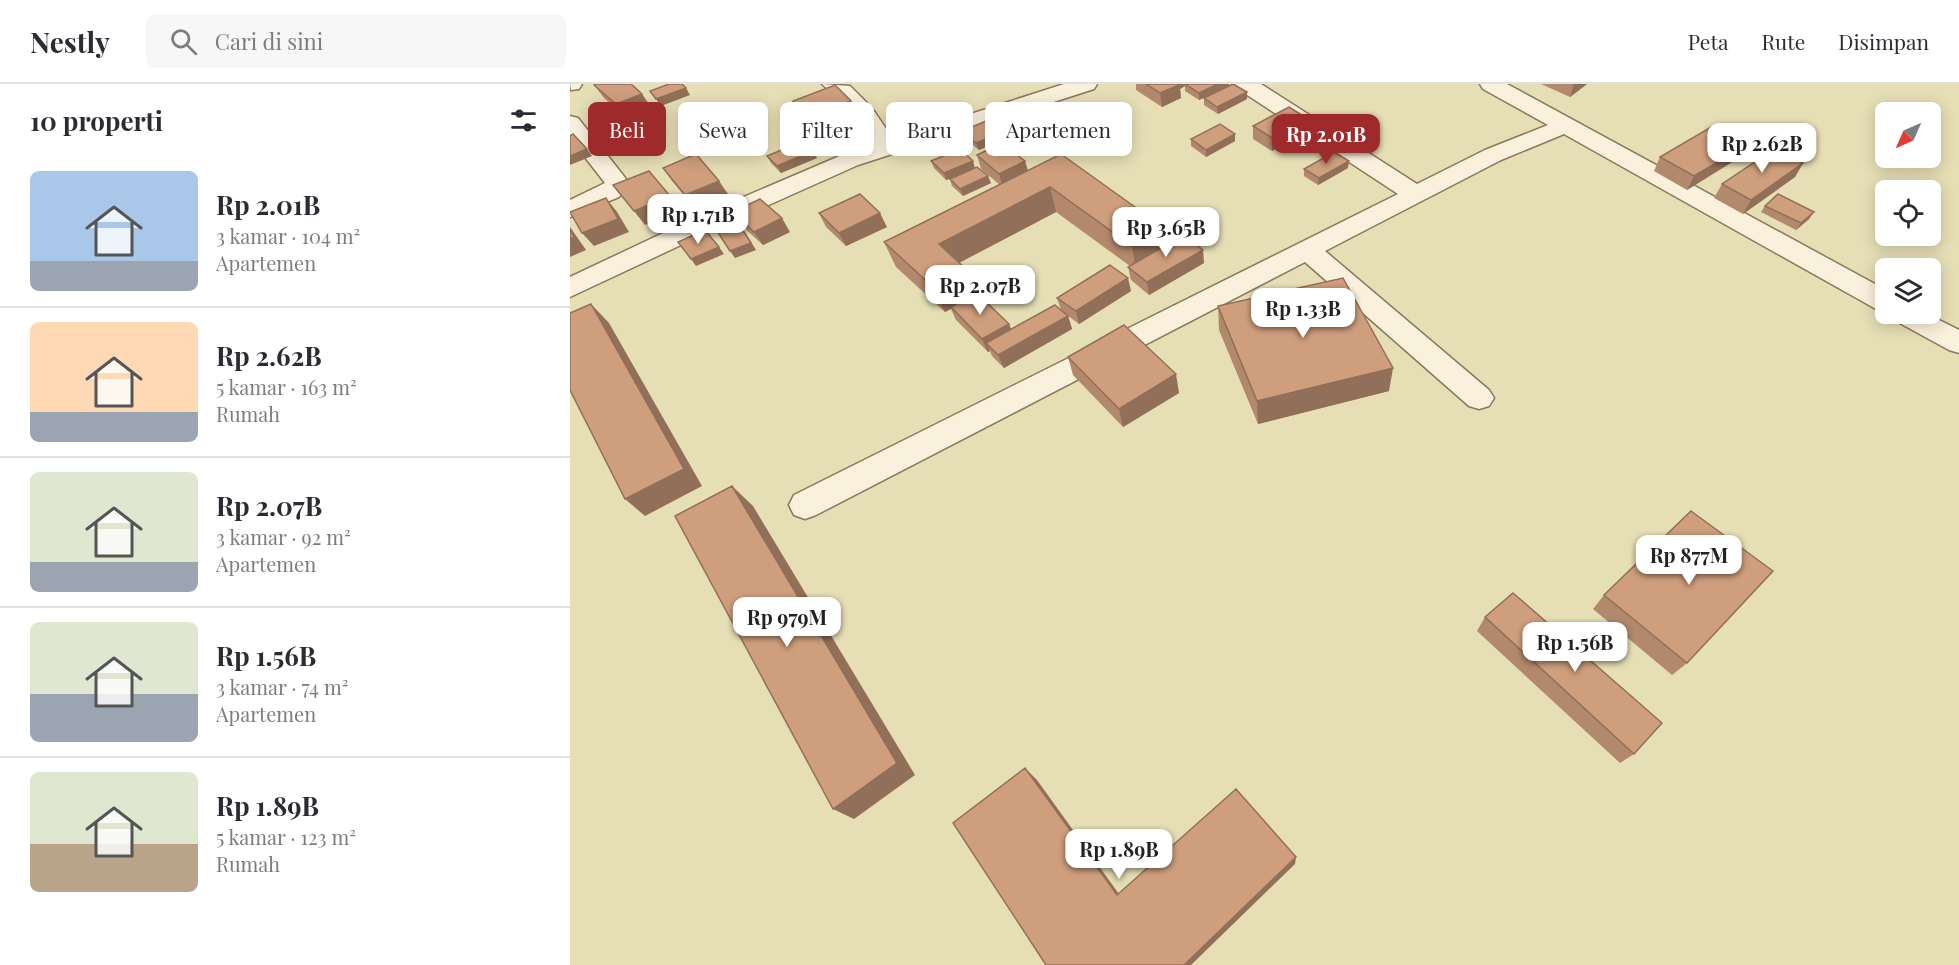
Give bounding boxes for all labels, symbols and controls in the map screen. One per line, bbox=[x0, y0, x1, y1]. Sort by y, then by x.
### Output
search box bbox=[146, 14, 566, 68]
text: Nestly bbox=[30, 23, 110, 60]
icon: search bbox=[167, 25, 200, 58]
text: Cari di sini bbox=[215, 26, 323, 56]
text: Peta bbox=[1688, 27, 1728, 55]
text: Rute bbox=[1761, 27, 1805, 55]
text: Disimpan bbox=[1838, 27, 1929, 55]
chip: Beli bbox=[588, 102, 666, 156]
chip: Sewa bbox=[678, 102, 768, 156]
chip: Filter bbox=[780, 102, 874, 156]
chip: Baru bbox=[886, 102, 973, 156]
chip: Apartemen bbox=[985, 102, 1132, 156]
north arrow bbox=[1875, 102, 1941, 168]
map controls bbox=[1875, 102, 1941, 324]
text: 10 properti bbox=[30, 103, 163, 138]
icon: filters bbox=[507, 104, 540, 137]
pin: Rp 2.01B bbox=[1264, 114, 1388, 165]
text: Rp 2.01B bbox=[1286, 120, 1366, 147]
pin: Rp 2.62B bbox=[1700, 123, 1824, 174]
text: Rp 2.62B bbox=[1721, 129, 1803, 156]
button: locate bbox=[1875, 180, 1941, 246]
text: Rp 2.01B bbox=[216, 187, 320, 222]
pin: Rp 1.71B bbox=[636, 194, 760, 245]
icon: home bbox=[78, 195, 150, 267]
text: Rp 1.71B bbox=[661, 200, 735, 227]
pin: Rp 3.65B bbox=[1104, 207, 1228, 258]
text: Rp 3.65B bbox=[1126, 213, 1206, 240]
text: 3 kamar · 104 m² bbox=[216, 222, 360, 249]
text: Apartemen bbox=[216, 249, 316, 276]
button: layers bbox=[1875, 258, 1941, 324]
pin: Rp 2.07B bbox=[918, 265, 1042, 316]
text: Rp 2.07B bbox=[939, 271, 1021, 298]
pin: Rp 1.33B bbox=[1241, 288, 1365, 339]
text: Rp 1.33B bbox=[1265, 294, 1341, 321]
text: Rp 2.62B bbox=[216, 338, 322, 373]
icon: home bbox=[78, 346, 150, 418]
text: 5 kamar · 163 m² bbox=[216, 373, 357, 400]
text: Rumah bbox=[216, 400, 280, 427]
text: Rp 2.07B bbox=[216, 488, 322, 523]
icon: home bbox=[78, 496, 150, 568]
text: 3 kamar · 92 m² bbox=[216, 523, 351, 550]
pin: Rp 877M bbox=[1634, 535, 1744, 586]
text: Rp 877M bbox=[1650, 541, 1728, 568]
text: Apartemen bbox=[216, 550, 316, 577]
pin: Rp 979M bbox=[732, 597, 842, 648]
text: Rp 979M bbox=[747, 603, 827, 630]
pin: Rp 1.56B bbox=[1513, 622, 1637, 673]
text: Rp 1.56B bbox=[1536, 628, 1614, 655]
text: Rp 1.56B bbox=[216, 638, 316, 673]
icon: home bbox=[78, 646, 150, 718]
text: 3 kamar · 74 m² bbox=[216, 673, 348, 700]
text: Apartemen bbox=[216, 700, 316, 727]
text: Rp 1.89B bbox=[216, 788, 319, 823]
icon: home bbox=[78, 796, 150, 868]
text: 5 kamar · 123 m² bbox=[216, 823, 356, 850]
pin: Rp 1.89B bbox=[1057, 829, 1181, 880]
text: Rp 1.89B bbox=[1079, 835, 1159, 862]
text: Rumah bbox=[216, 850, 280, 877]

